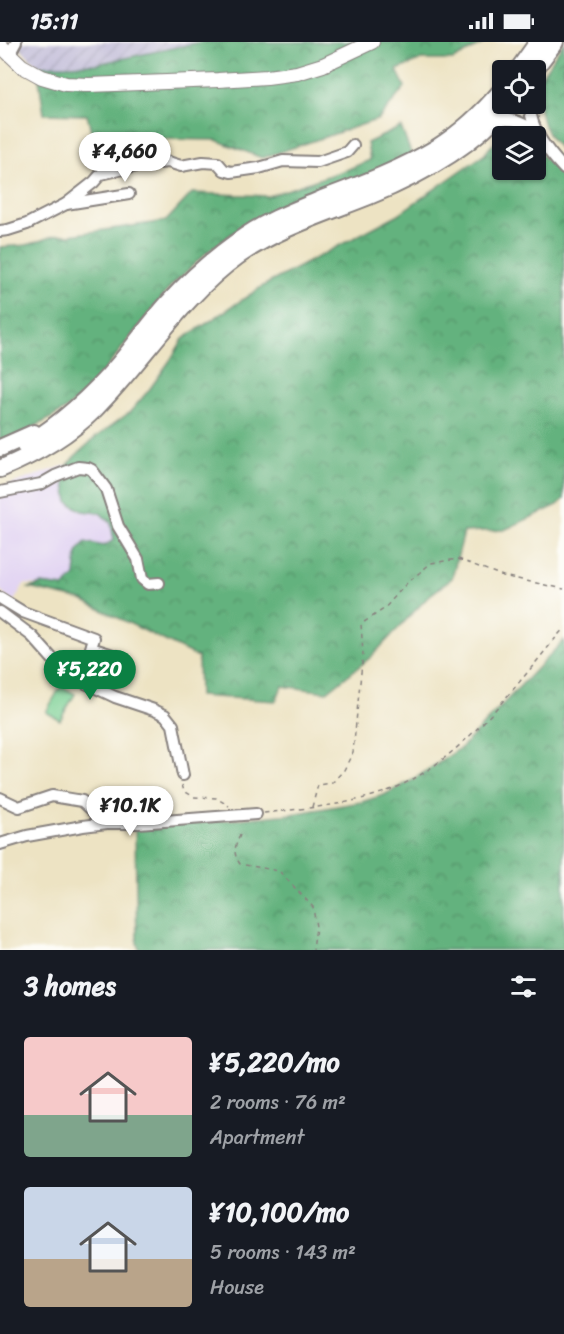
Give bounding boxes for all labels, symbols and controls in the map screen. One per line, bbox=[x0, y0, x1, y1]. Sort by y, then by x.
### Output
text: 15:11 bbox=[30, 2, 78, 41]
map controls bbox=[492, 60, 546, 180]
button: locate bbox=[492, 60, 546, 114]
button: layers bbox=[492, 126, 546, 180]
pin: ¥4,660 bbox=[76, 132, 174, 183]
text: ¥4,660 bbox=[93, 134, 157, 169]
pin: ¥5,220 bbox=[41, 650, 139, 701]
text: ¥5,220 bbox=[58, 652, 122, 687]
pin: ¥10.1K bbox=[81, 786, 179, 837]
text: ¥10.1K bbox=[100, 788, 160, 823]
text: 3 homes bbox=[24, 963, 116, 1009]
icon: filters bbox=[507, 970, 540, 1003]
text: ¥5,220/mo bbox=[210, 1039, 340, 1085]
icon: home bbox=[72, 1061, 144, 1133]
text: 2 rooms · 76 m² bbox=[210, 1085, 346, 1120]
text: Apartment bbox=[210, 1120, 304, 1155]
text: ¥10,100/mo bbox=[210, 1189, 349, 1235]
icon: home bbox=[72, 1211, 144, 1283]
text: 5 rooms · 143 m² bbox=[210, 1235, 356, 1270]
text: House bbox=[210, 1270, 264, 1305]

